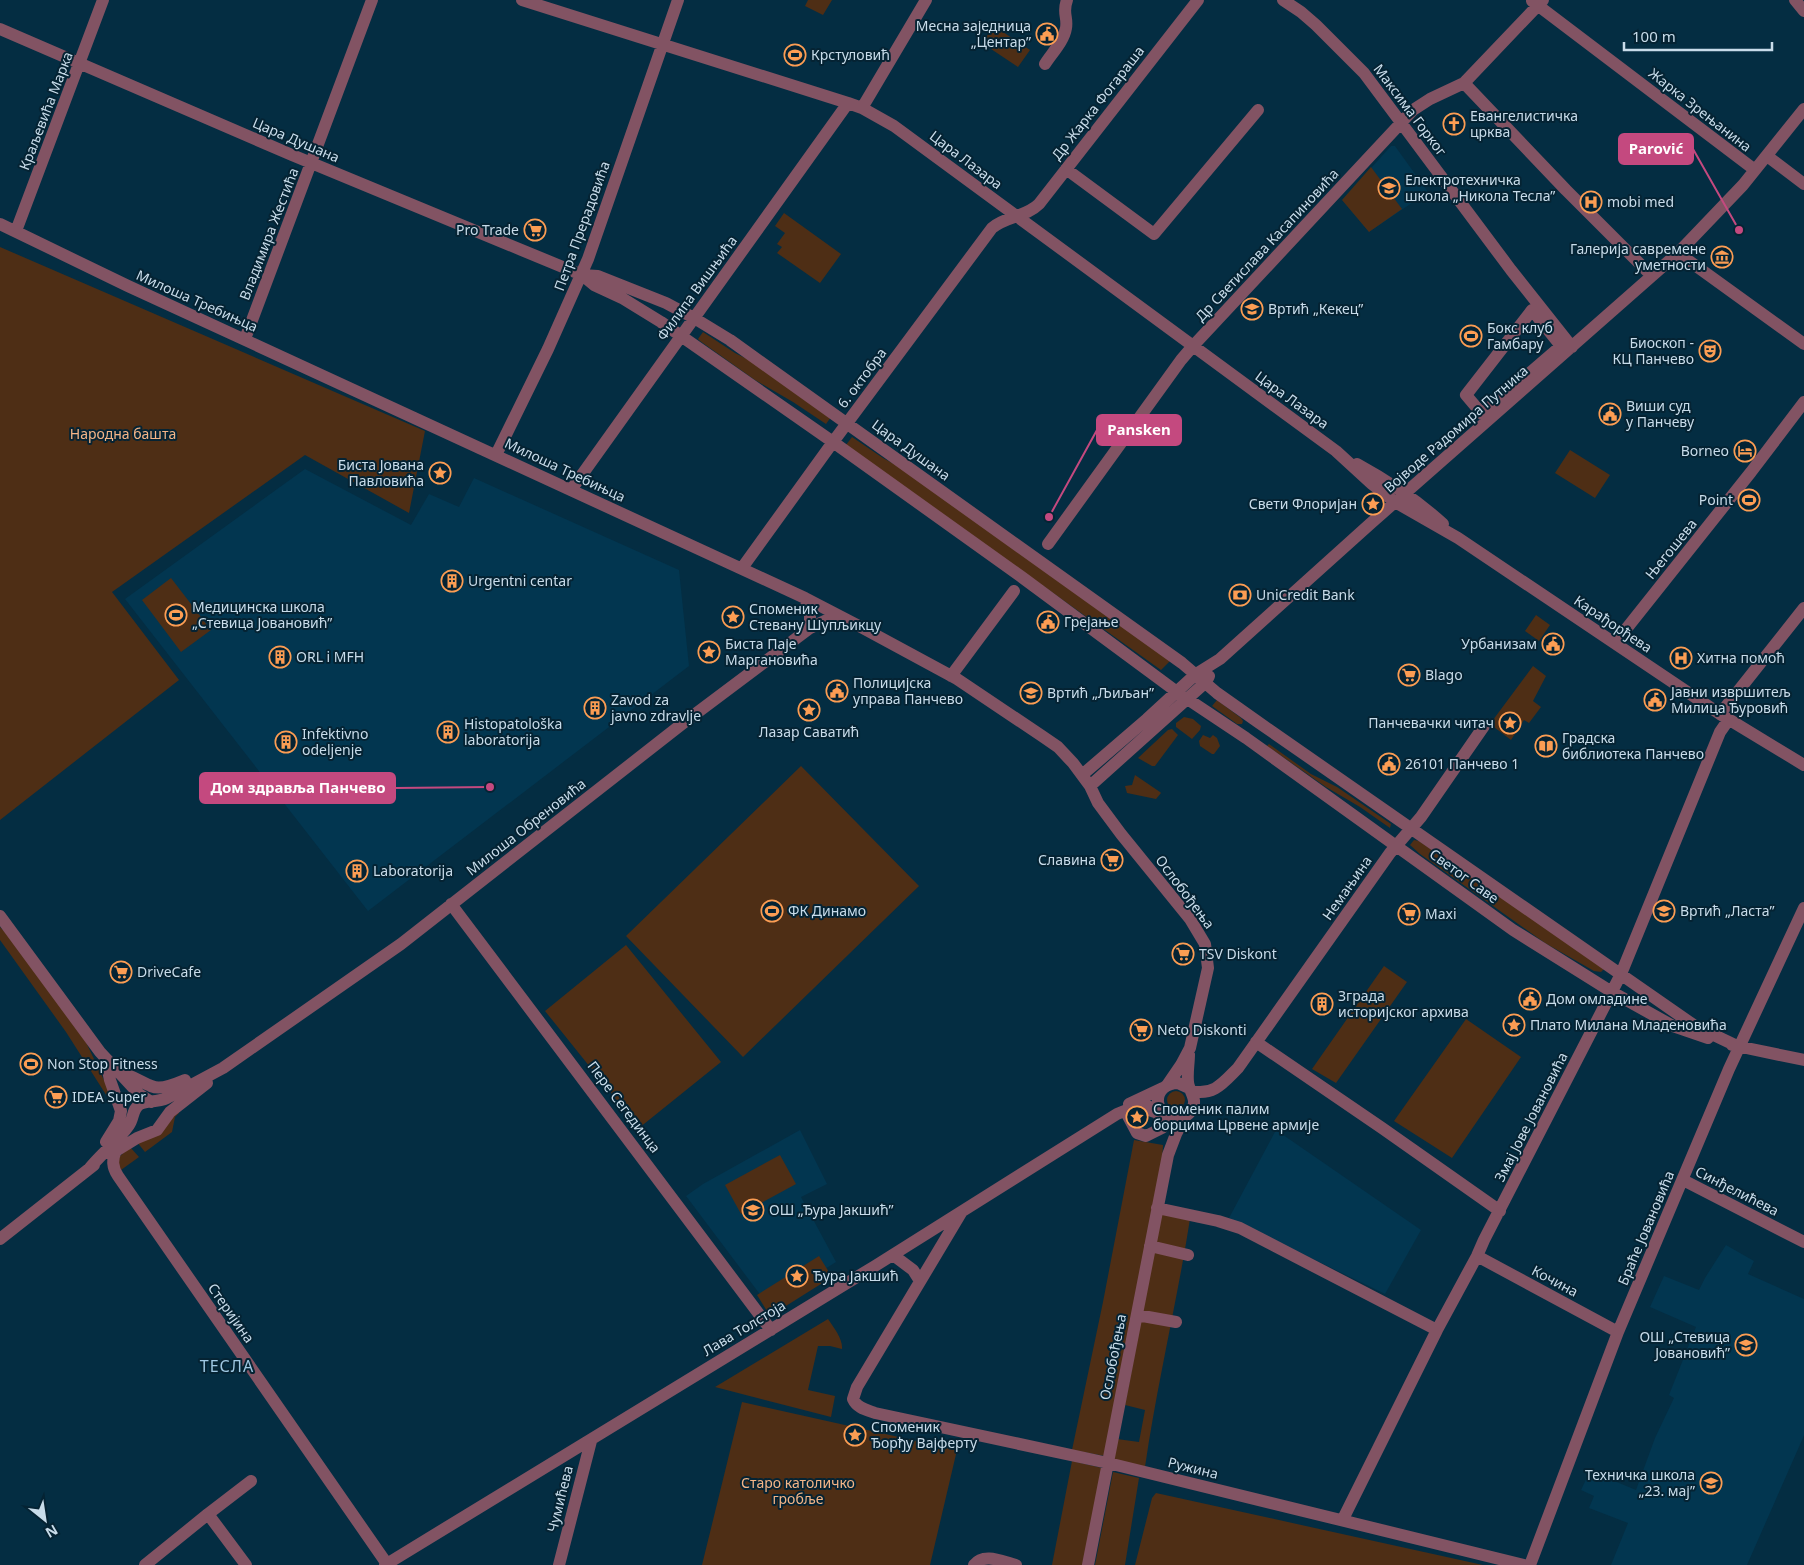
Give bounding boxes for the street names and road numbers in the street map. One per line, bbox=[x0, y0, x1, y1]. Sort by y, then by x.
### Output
street label: Др Жарка Фогараша bbox=[1047, 42, 1148, 164]
street label: Краљевића Марка bbox=[14, 49, 77, 173]
street label: Максима Горког bbox=[1370, 60, 1451, 160]
street label: Жарка Зрењанина bbox=[1645, 63, 1756, 156]
street label: Цара Душана bbox=[250, 113, 342, 166]
street label: Цара Лазара bbox=[926, 126, 1007, 193]
street label: Петра Прерадовића bbox=[549, 158, 614, 293]
street label: Др Светислава Касапиновића bbox=[1191, 164, 1343, 325]
street label: Владимира Жестића bbox=[235, 165, 303, 303]
street label: Филипа Вишњића bbox=[652, 232, 741, 344]
street label: Милоша Требињца bbox=[133, 265, 261, 336]
street label: 6. октобра bbox=[833, 344, 890, 412]
street label: Војводе Радомира Путника bbox=[1380, 361, 1532, 497]
street label: Цара Лазара bbox=[1252, 366, 1333, 433]
street label: Цара Душана bbox=[868, 415, 954, 484]
street label: Милоша Требињца bbox=[502, 433, 629, 506]
street label: Његошева bbox=[1640, 515, 1701, 583]
street label: Карађорђева bbox=[1571, 590, 1656, 657]
street label: Милоша Обреновића bbox=[462, 774, 589, 879]
street label: Светог Саве bbox=[1426, 844, 1503, 907]
street label: Ослобођења bbox=[1152, 851, 1219, 932]
street label: Немањина bbox=[1318, 852, 1376, 924]
street label: Змај Јове Јовановића bbox=[1490, 1049, 1571, 1185]
street label: Пере Сегединца bbox=[584, 1057, 665, 1156]
street label: Синђелићева bbox=[1692, 1161, 1782, 1220]
street label: Браће Јовановића bbox=[1613, 1168, 1678, 1288]
street label: Кочина bbox=[1529, 1260, 1582, 1301]
street label: Стеријина bbox=[204, 1279, 259, 1346]
street label: Лава Толстоја bbox=[699, 1295, 789, 1360]
street label: Ослобођења bbox=[1095, 1312, 1130, 1402]
street label: Ружина bbox=[1166, 1452, 1220, 1483]
street label: Чумићева bbox=[542, 1464, 577, 1534]

